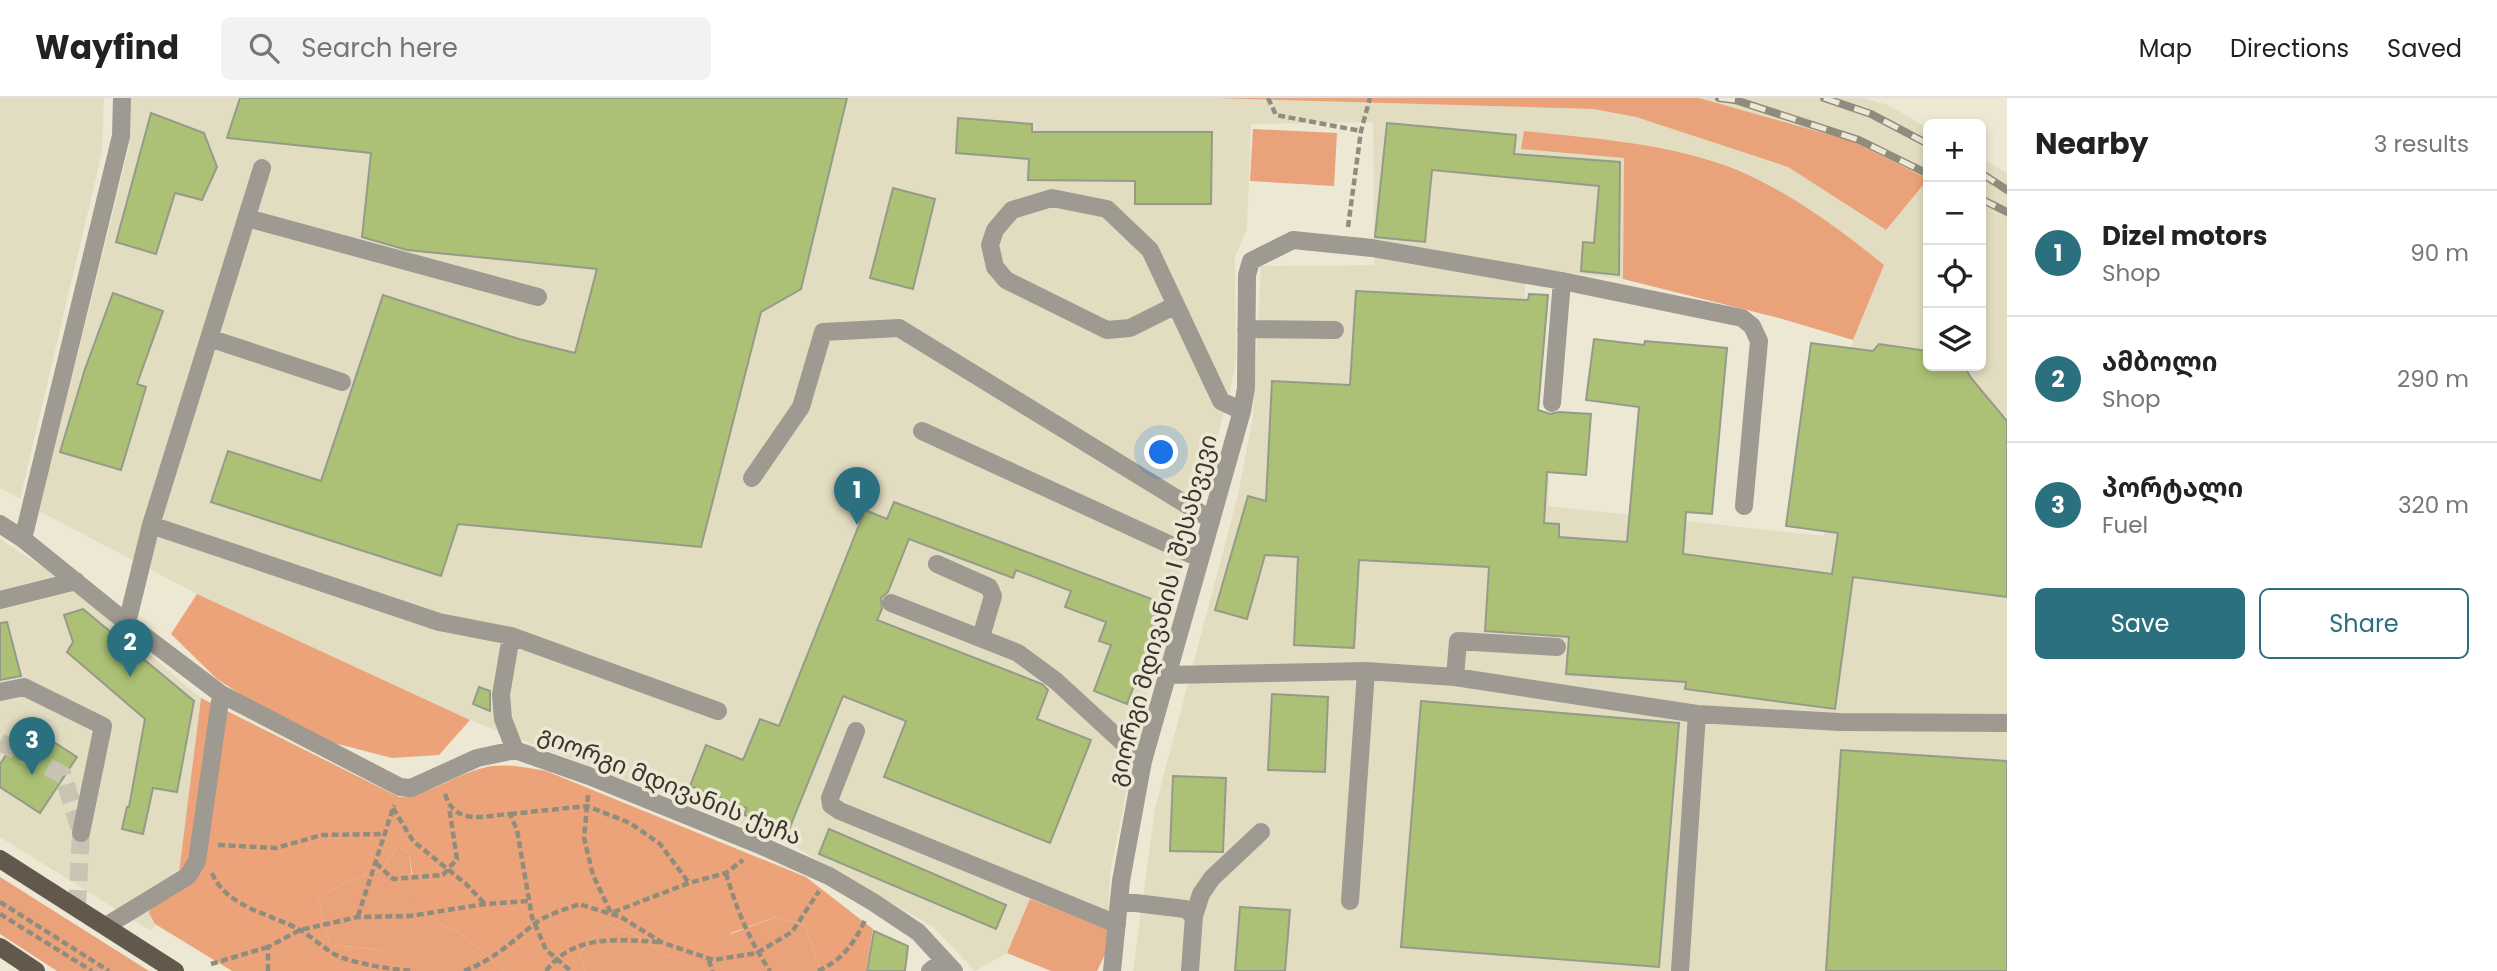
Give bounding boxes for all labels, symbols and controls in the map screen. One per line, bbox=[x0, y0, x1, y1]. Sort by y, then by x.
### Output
search box bbox=[221, 17, 711, 80]
text: Wayfind bbox=[35, 24, 179, 71]
icon: search bbox=[245, 29, 283, 67]
text: Search here bbox=[301, 30, 458, 66]
text: Map bbox=[2139, 32, 2192, 65]
text: Directions bbox=[2230, 32, 2349, 65]
text: Saved bbox=[2387, 32, 2462, 65]
map controls bbox=[1923, 119, 1986, 371]
button: + bbox=[1923, 119, 1986, 182]
text: Nearby bbox=[2035, 122, 2149, 165]
text: 3 results bbox=[2374, 128, 2469, 160]
button: − bbox=[1923, 182, 1986, 245]
text: Dizel motors bbox=[2102, 218, 2268, 254]
text: 1 bbox=[2054, 237, 2062, 269]
text: 90 m bbox=[2410, 237, 2469, 269]
button: locate bbox=[1923, 245, 1986, 308]
text: Shop bbox=[2102, 257, 2161, 289]
button: layers bbox=[1923, 308, 1986, 371]
text: ამბოლი bbox=[2102, 344, 2217, 380]
text: 2 bbox=[2051, 363, 2065, 395]
text: 290 m bbox=[2397, 363, 2469, 395]
text: Shop bbox=[2102, 383, 2161, 415]
street label: გიორგი მდივანის I შესახვევი bbox=[1099, 431, 1225, 789]
your location bbox=[1144, 435, 1178, 469]
pin: 1 bbox=[834, 467, 880, 525]
text: პორტალი bbox=[2102, 470, 2243, 506]
text: 3 bbox=[2051, 489, 2065, 521]
text: 320 m bbox=[2398, 489, 2469, 521]
text: Fuel bbox=[2102, 509, 2148, 541]
button: Save bbox=[2035, 588, 2245, 659]
button: Share bbox=[2259, 588, 2469, 659]
pin: 2 bbox=[107, 619, 153, 677]
pin: 3 bbox=[9, 717, 55, 775]
street label: გიორგი მდივანის ქუჩა bbox=[534, 717, 806, 853]

